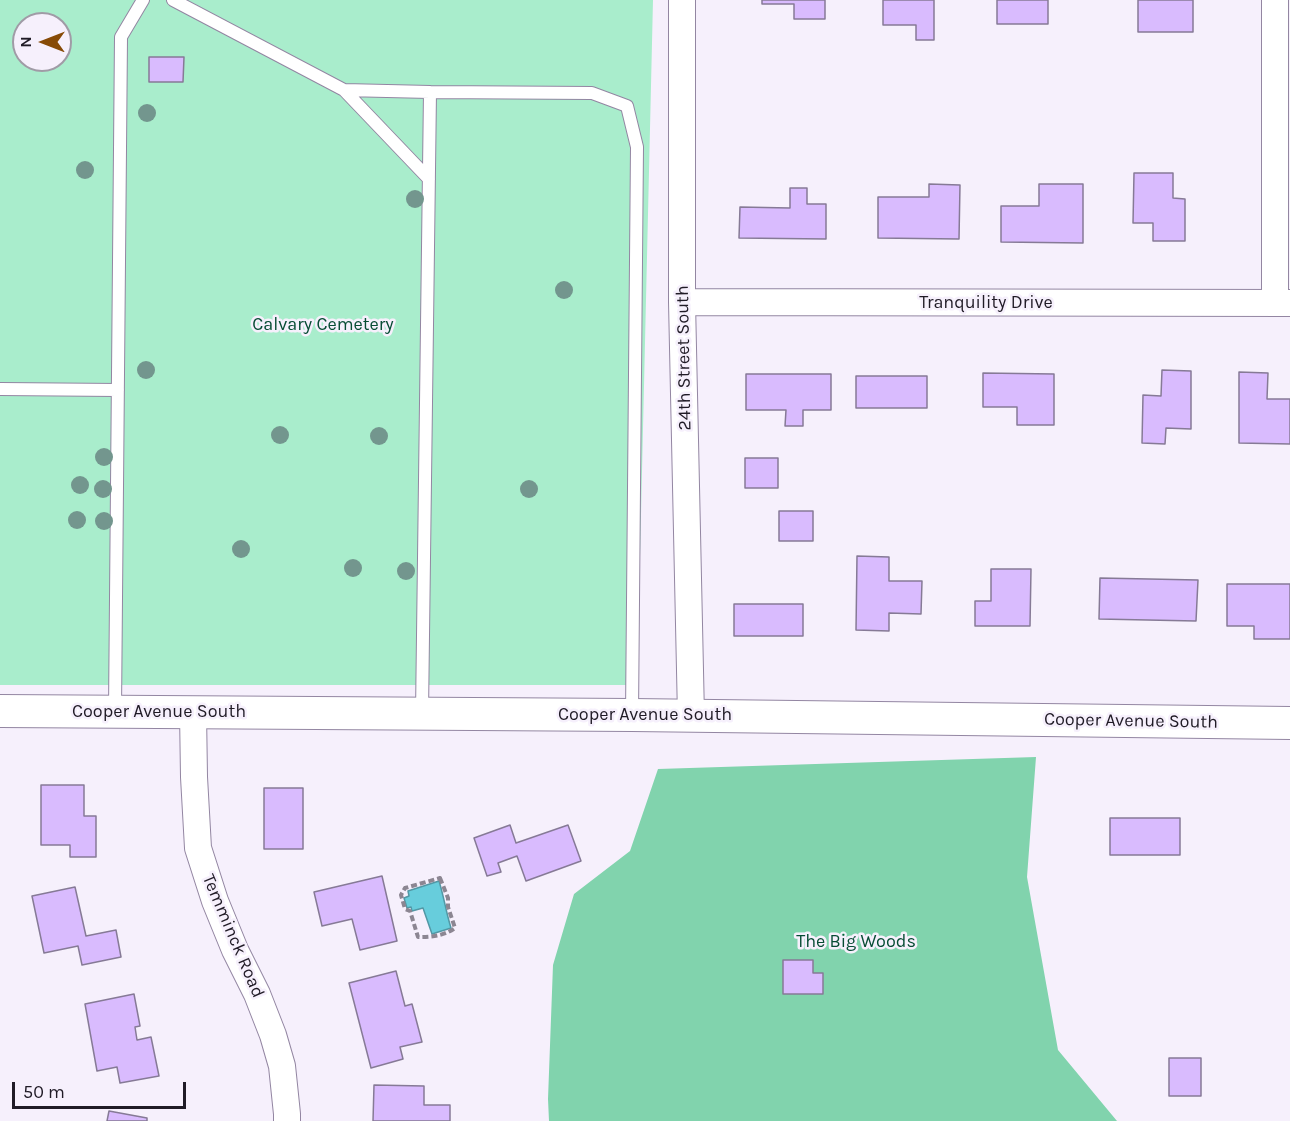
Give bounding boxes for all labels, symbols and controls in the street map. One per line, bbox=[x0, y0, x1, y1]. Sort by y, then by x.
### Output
north arrow bbox=[12, 12, 72, 72]
text: N bbox=[16, 36, 35, 48]
street label: 24th Street South bbox=[672, 285, 696, 431]
street label: Tranquility Drive bbox=[919, 292, 1053, 314]
park label: Calvary Cemetery bbox=[252, 314, 394, 336]
street label: Cooper Avenue South bbox=[72, 701, 246, 723]
street label: Cooper Avenue South bbox=[558, 704, 732, 726]
street label: Cooper Avenue South bbox=[1044, 709, 1218, 733]
street label: Temminck Road bbox=[197, 871, 269, 1001]
park label: The Big Woods bbox=[796, 931, 916, 953]
scale bar bbox=[15, 1070, 189, 1108]
text: 50 m bbox=[23, 1081, 65, 1103]

